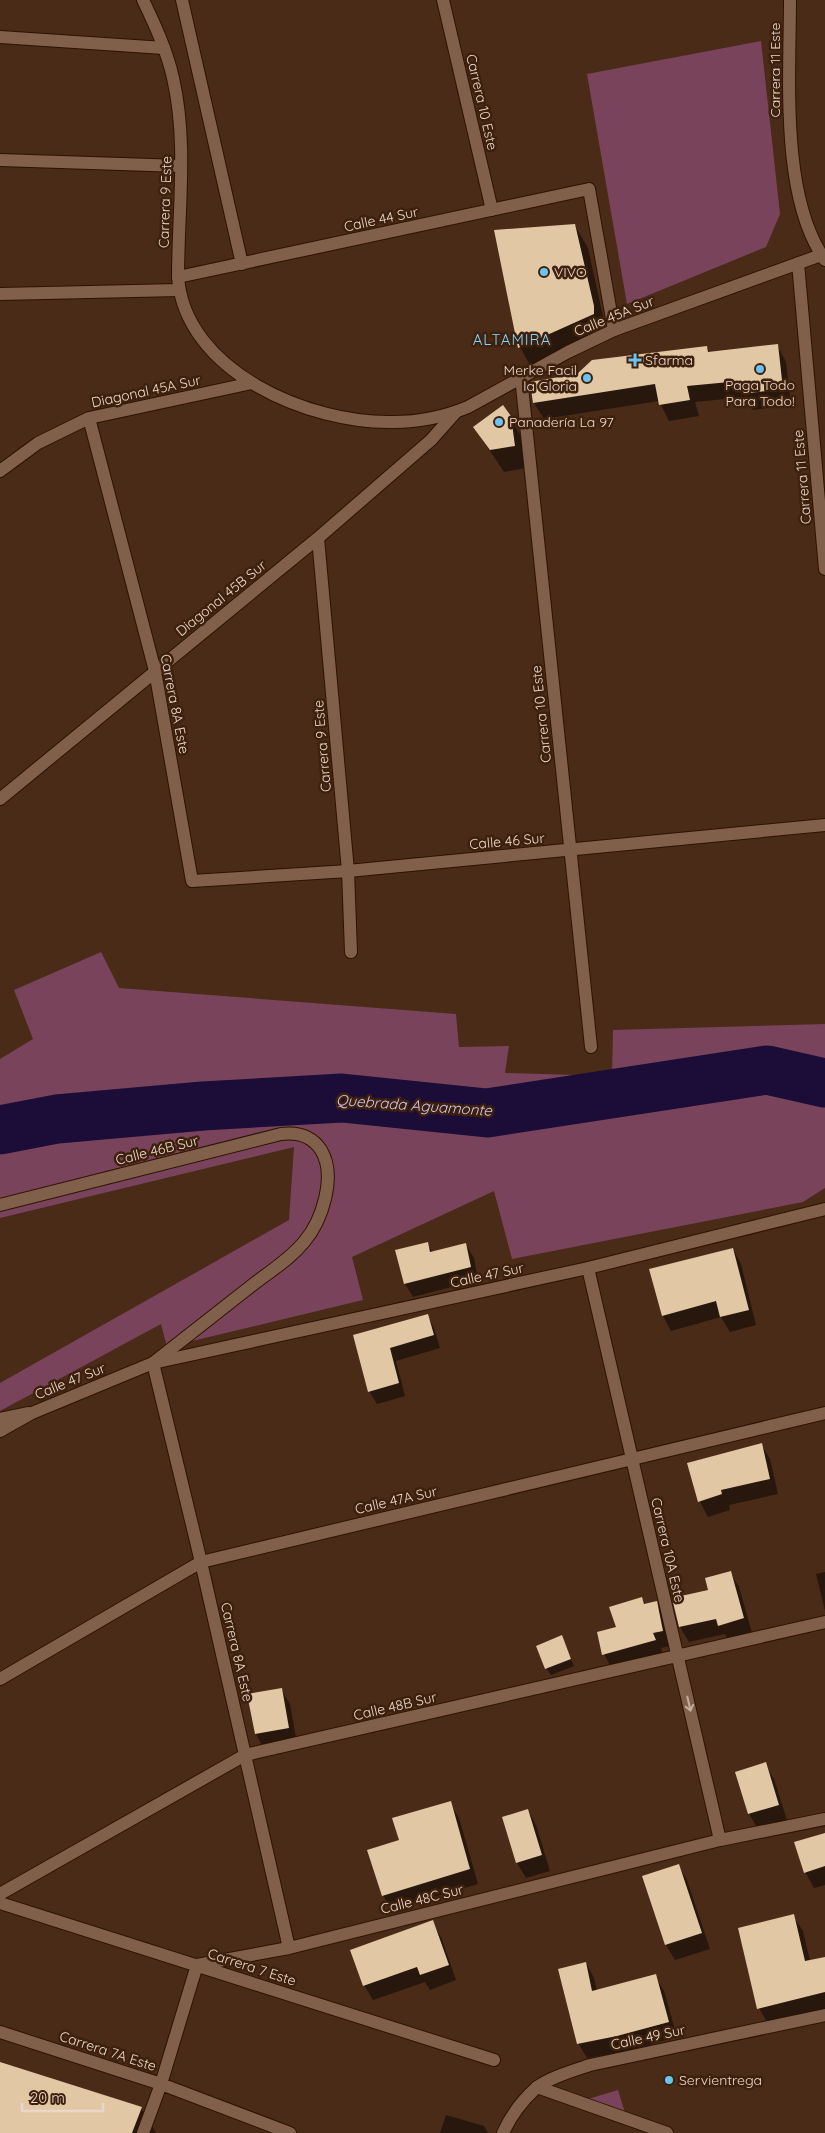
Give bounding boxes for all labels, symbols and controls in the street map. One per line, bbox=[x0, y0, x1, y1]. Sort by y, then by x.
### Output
street label: Carrera 11 Este bbox=[766, 23, 784, 117]
street label: Carrera 10 Este bbox=[462, 52, 502, 152]
street label: Carrera 9 Este bbox=[154, 155, 176, 248]
street label: Calle 44 Sur bbox=[342, 202, 420, 236]
place label: VIVO bbox=[554, 263, 587, 281]
marker: VIVO bbox=[538, 266, 550, 278]
street label: Calle 45A Sur bbox=[571, 292, 657, 340]
district label: ALTAMIRA bbox=[473, 330, 551, 349]
place label: Sfarma bbox=[645, 351, 693, 369]
marker: Sfarma bbox=[629, 354, 641, 366]
place label: Merke Facil la Gloria bbox=[504, 361, 577, 395]
marker: Paga Todo Para Todo! bbox=[754, 363, 766, 375]
street label: Diagonal 45A Sur bbox=[90, 371, 203, 411]
marker: Merke Facil la Gloria bbox=[581, 372, 593, 384]
place label: Paga Todo Para Todo! bbox=[725, 376, 795, 410]
place label: Panadería La 97 bbox=[509, 413, 614, 431]
marker: Panadería La 97 bbox=[493, 416, 505, 428]
street label: Carrera 11 Este bbox=[789, 429, 815, 525]
street label: Diagonal 45B Sur bbox=[172, 556, 270, 640]
street label: Carrera 8A Este bbox=[157, 653, 193, 755]
street label: Carrera 10 Este bbox=[527, 664, 555, 764]
street label: Carrera 9 Este bbox=[309, 699, 335, 793]
street label: Calle 46 Sur bbox=[469, 829, 546, 853]
water label: Quebrada Aguamonte bbox=[335, 1090, 493, 1120]
street label: Calle 46B Sur bbox=[114, 1131, 201, 1169]
street label: Calle 47 Sur bbox=[449, 1258, 526, 1292]
street label: Calle 47 Sur bbox=[32, 1358, 109, 1403]
street label: Calle 47A Sur bbox=[353, 1482, 439, 1518]
street label: Carrera 10A Este bbox=[647, 1496, 689, 1604]
street label: Carrera 8A Este bbox=[217, 1601, 257, 1703]
street label: Calle 48B Sur bbox=[352, 1688, 439, 1724]
one-way arrow bbox=[685, 1696, 694, 1712]
street label: Calle 48C Sur bbox=[379, 1880, 466, 1918]
street label: Carrera 7 Este bbox=[206, 1944, 298, 1990]
street label: Calle 49 Sur bbox=[609, 2020, 687, 2054]
street label: Carrera 7A Este bbox=[57, 2027, 159, 2075]
place label: Servientrega bbox=[679, 2071, 762, 2089]
marker: Servientrega bbox=[663, 2074, 675, 2086]
scale bar bbox=[22, 2080, 104, 2112]
text: 20 m bbox=[30, 2088, 65, 2107]

